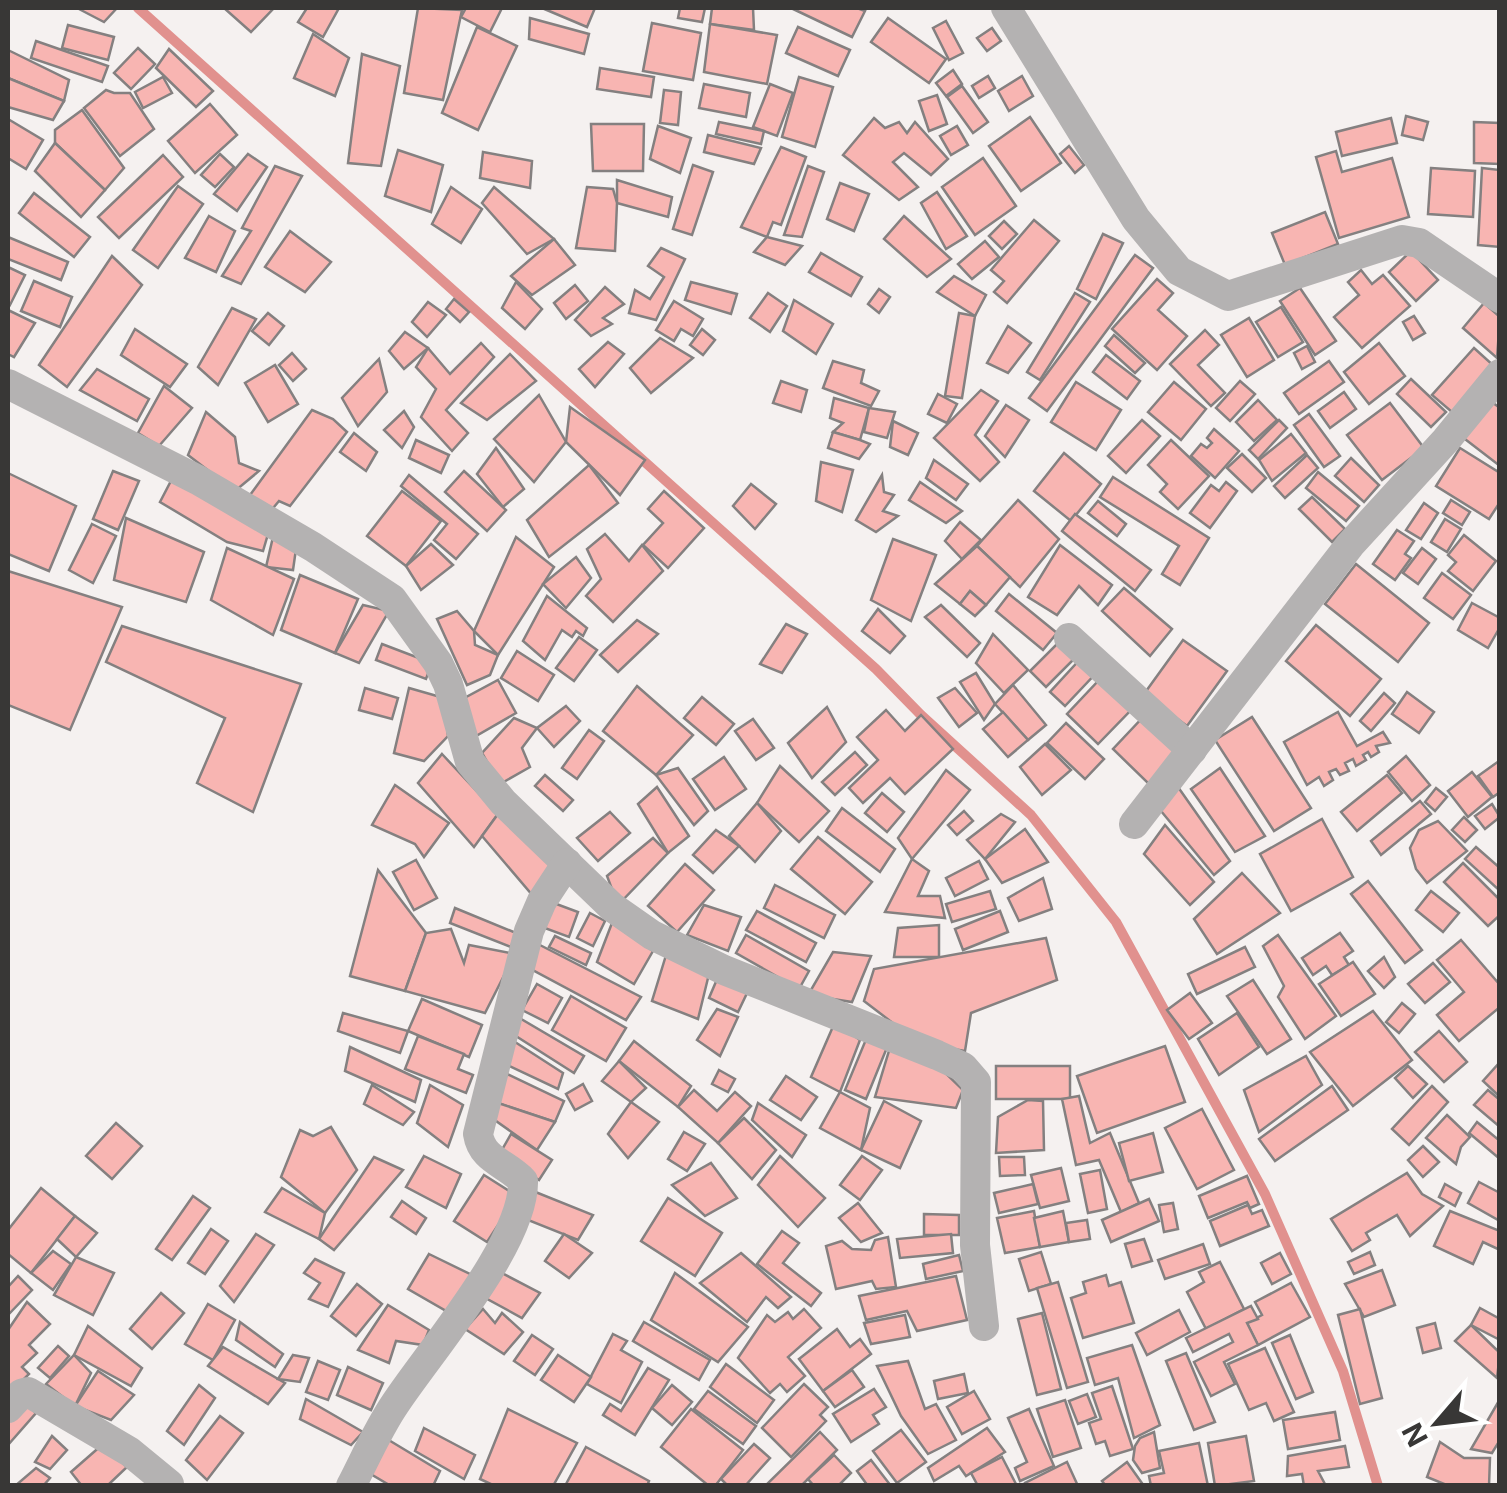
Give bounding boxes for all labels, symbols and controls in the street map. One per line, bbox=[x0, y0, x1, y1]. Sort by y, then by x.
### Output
north arrow bbox=[1387, 1373, 1487, 1473]
text: N bbox=[1395, 1417, 1435, 1452]

